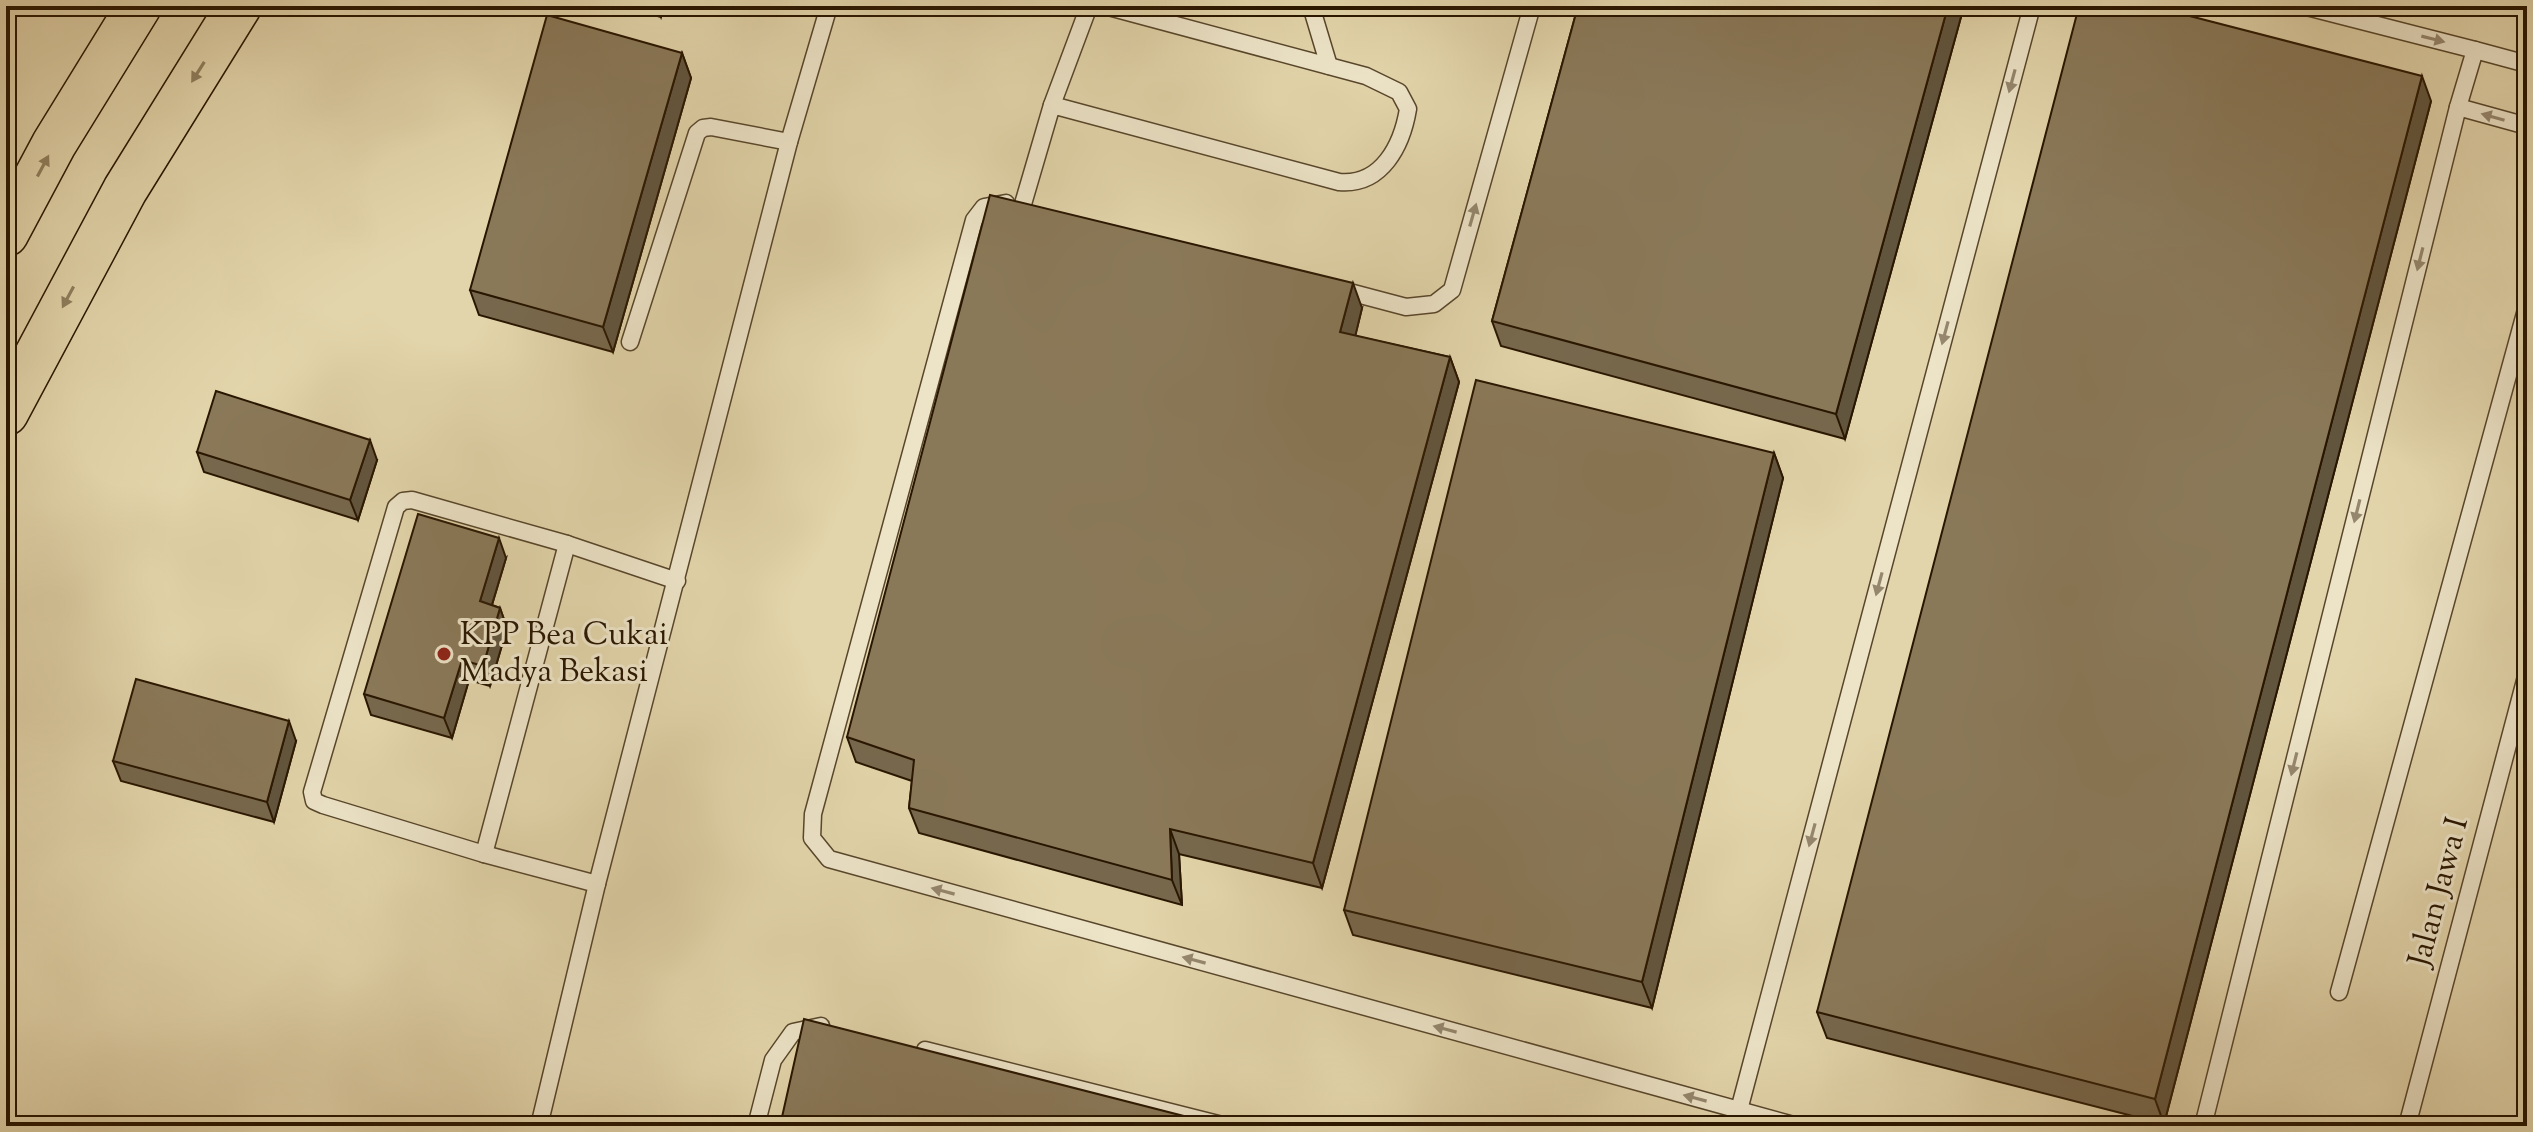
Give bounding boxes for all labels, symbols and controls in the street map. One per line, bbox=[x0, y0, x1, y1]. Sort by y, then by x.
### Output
one-way arrow bbox=[2421, 34, 2446, 46]
one-way arrow bbox=[192, 61, 206, 83]
one-way arrow bbox=[2005, 69, 2017, 94]
one-way arrow bbox=[2480, 110, 2505, 122]
one-way arrow bbox=[36, 154, 49, 177]
one-way arrow bbox=[1467, 203, 1480, 227]
one-way arrow bbox=[2414, 247, 2426, 272]
one-way arrow bbox=[61, 285, 74, 308]
one-way arrow bbox=[1939, 320, 1951, 345]
one-way arrow bbox=[2350, 499, 2363, 524]
one-way arrow bbox=[1872, 572, 1884, 597]
place label: KPP Bea Cukai Madya Bekasi bbox=[460, 613, 668, 696]
marker: KPP Bea Cukai Madya Bekasi bbox=[435, 645, 453, 663]
one-way arrow bbox=[2287, 751, 2299, 776]
street label: Jalan Jawa I bbox=[2397, 812, 2482, 974]
one-way arrow bbox=[1805, 824, 1818, 848]
one-way arrow bbox=[931, 884, 956, 896]
one-way arrow bbox=[1181, 953, 1205, 966]
one-way arrow bbox=[1432, 1022, 1456, 1035]
one-way arrow bbox=[1683, 1091, 1707, 1104]

